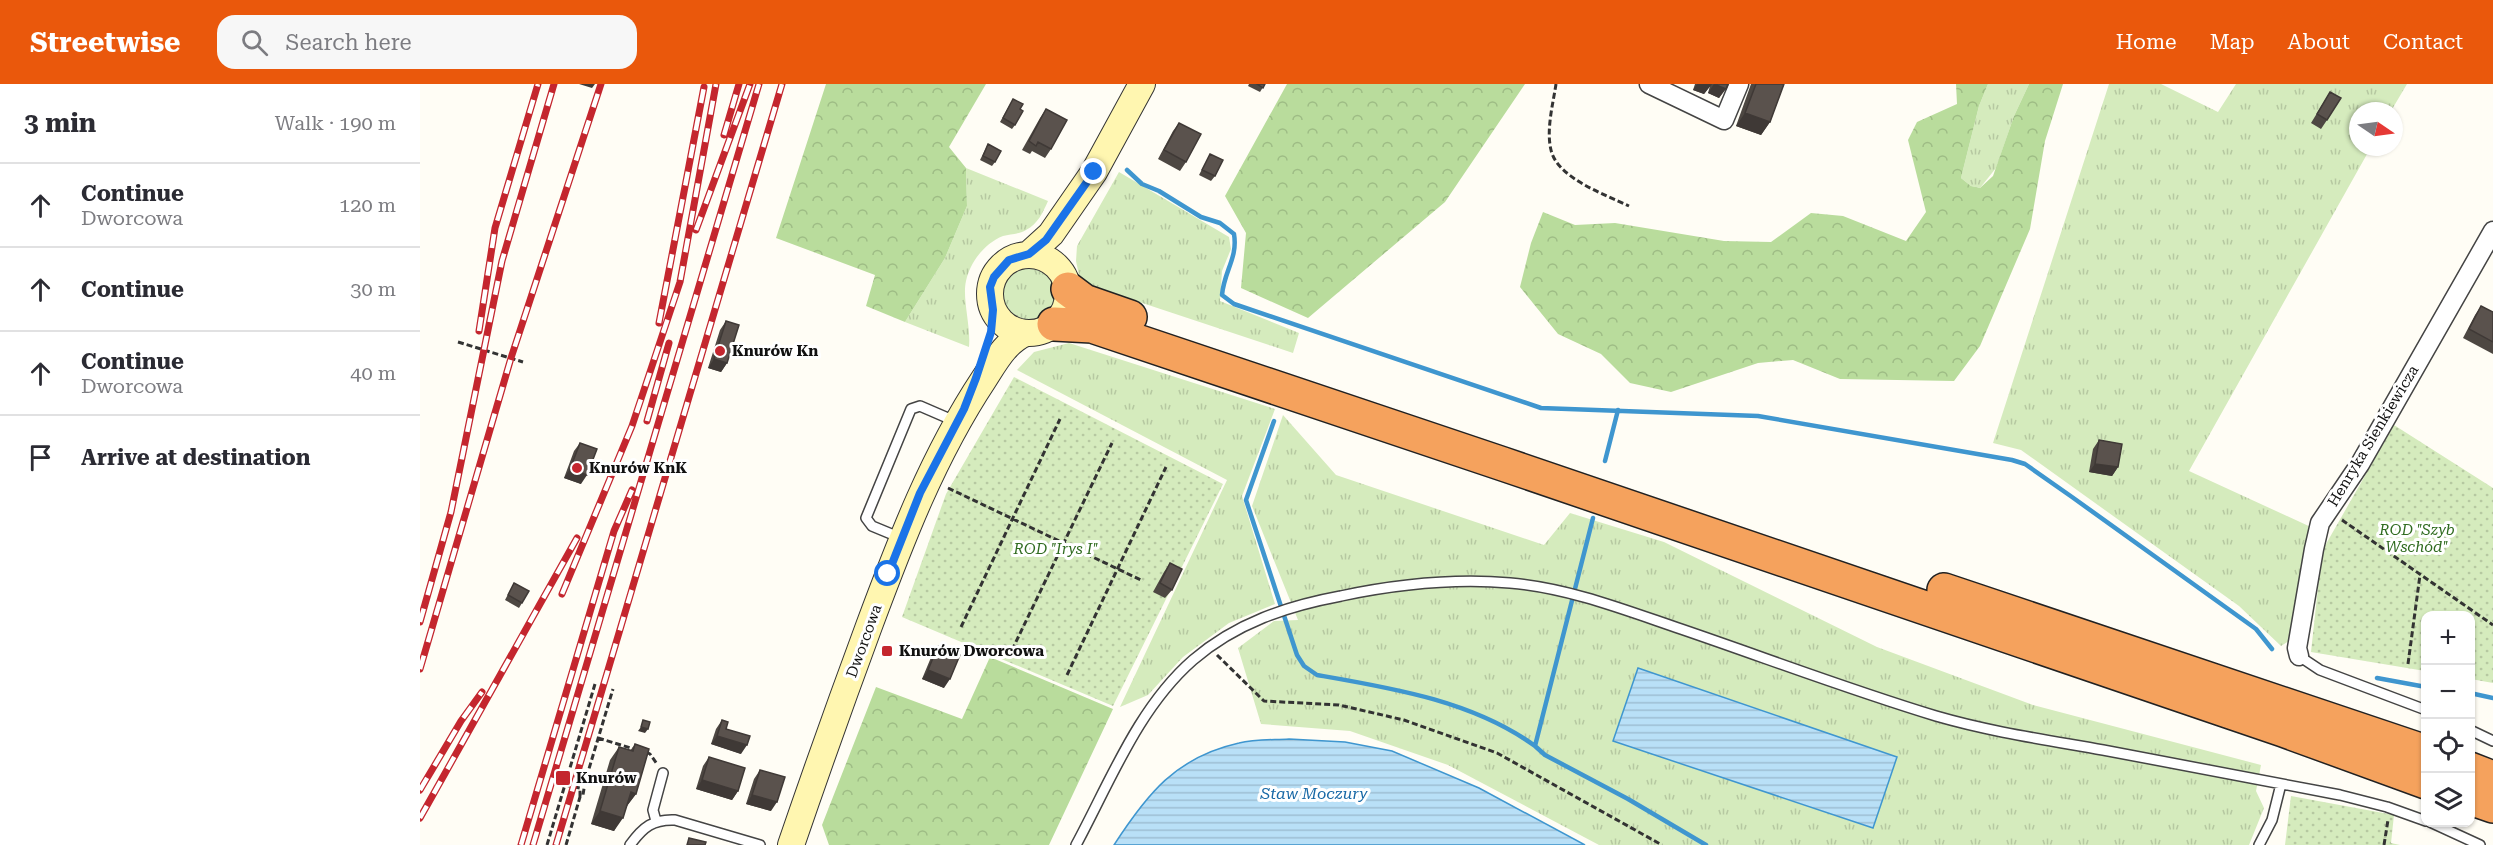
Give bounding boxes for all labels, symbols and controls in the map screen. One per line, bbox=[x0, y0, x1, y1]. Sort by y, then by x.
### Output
search box bbox=[217, 15, 637, 69]
text: Streetwise bbox=[30, 26, 181, 59]
icon: search bbox=[238, 26, 271, 59]
text: Search here bbox=[286, 30, 412, 55]
text: Home bbox=[2116, 30, 2177, 54]
text: Map bbox=[2210, 30, 2255, 54]
text: About bbox=[2288, 30, 2350, 54]
text: Contact bbox=[2383, 30, 2463, 54]
north arrow bbox=[2349, 102, 2403, 156]
text: 3 min bbox=[24, 108, 96, 138]
text: Walk · 190 m bbox=[275, 111, 396, 135]
route end bbox=[1080, 158, 1106, 184]
text: Continue bbox=[81, 181, 184, 206]
icon: ahead bbox=[24, 189, 57, 222]
text: 120 m bbox=[339, 193, 396, 217]
text: Dworcowa bbox=[81, 206, 183, 230]
icon: ahead bbox=[24, 273, 57, 306]
text: Continue bbox=[81, 277, 184, 302]
text: 30 m bbox=[350, 277, 396, 301]
place label: Knurów Kn bbox=[732, 342, 818, 360]
marker: Knurów Kn bbox=[713, 344, 727, 358]
text: Continue bbox=[81, 349, 184, 374]
icon: ahead bbox=[24, 357, 57, 390]
text: 40 m bbox=[350, 361, 396, 385]
street label: Henryka Sienkiewicza bbox=[2324, 362, 2422, 510]
text: Dworcowa bbox=[81, 374, 183, 398]
icon: arrive bbox=[24, 441, 57, 474]
text: Arrive at destination bbox=[81, 445, 310, 470]
place label: Knurów KnK bbox=[589, 459, 687, 477]
marker: Knurów KnK bbox=[570, 461, 584, 475]
park label: ROD "Szyb Wschód" bbox=[2378, 521, 2455, 556]
park label: ROD "Irys I" bbox=[1013, 540, 1098, 558]
route start bbox=[874, 560, 900, 586]
street label: Dworcowa bbox=[842, 602, 886, 680]
map controls bbox=[2421, 611, 2475, 827]
button: + bbox=[2421, 611, 2475, 665]
place label: Knurów Dworcowa bbox=[899, 642, 1044, 660]
marker: Knurów Dworcowa bbox=[880, 644, 894, 658]
button: − bbox=[2421, 665, 2475, 719]
button: locate bbox=[2421, 719, 2475, 773]
marker: Knurów bbox=[554, 769, 572, 787]
place label: Knurów bbox=[576, 769, 637, 787]
button: layers bbox=[2421, 773, 2475, 827]
water label: Staw Moczury bbox=[1259, 784, 1368, 803]

